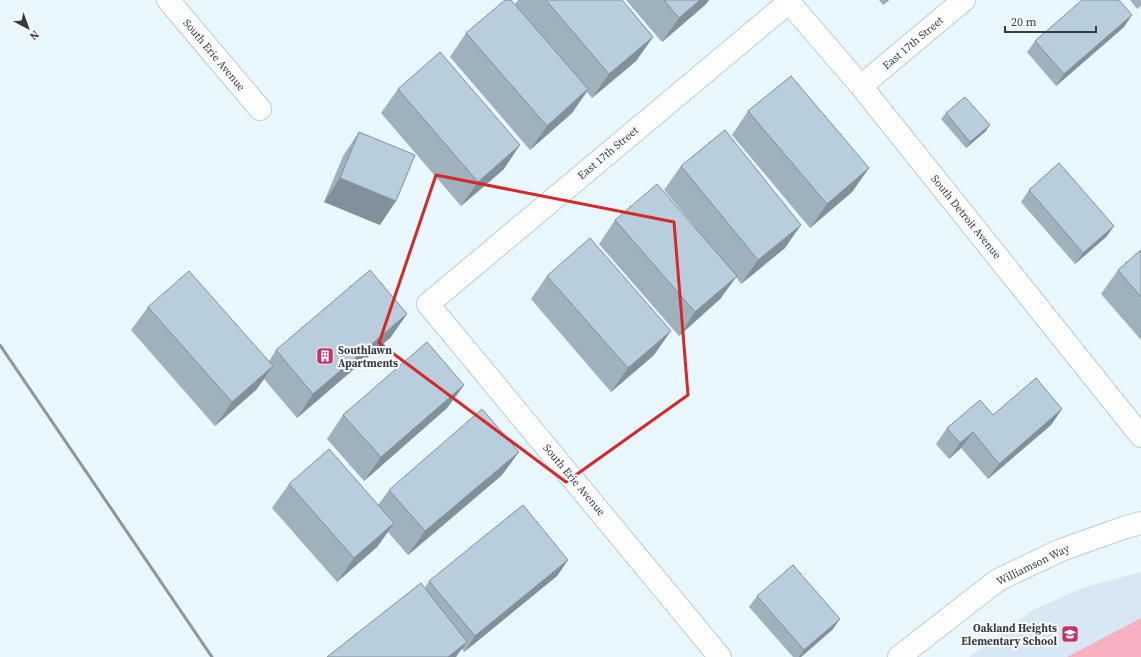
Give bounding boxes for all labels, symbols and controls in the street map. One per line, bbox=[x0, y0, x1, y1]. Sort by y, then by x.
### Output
north arrow bbox=[8, 8, 48, 48]
scale bar bbox=[1005, 8, 1096, 34]
street label: East 17th Street bbox=[879, 13, 947, 73]
text: 20 m bbox=[1011, 14, 1037, 30]
street label: South Erie Avenue bbox=[179, 16, 249, 94]
text: N bbox=[26, 27, 42, 43]
street label: East 17th Street bbox=[574, 123, 642, 183]
street label: South Detroit Avenue bbox=[927, 172, 1005, 262]
place label: Southlawn Apartments bbox=[338, 343, 398, 371]
building icon: Southlawn Apartments bbox=[315, 346, 335, 366]
street label: South Erie Avenue bbox=[539, 441, 609, 519]
street label: Williamson Way bbox=[994, 541, 1072, 589]
place label: Oakland Heights Elementary School bbox=[961, 621, 1057, 649]
school or university icon: Oakland Heights Elementary School bbox=[1060, 624, 1080, 644]

